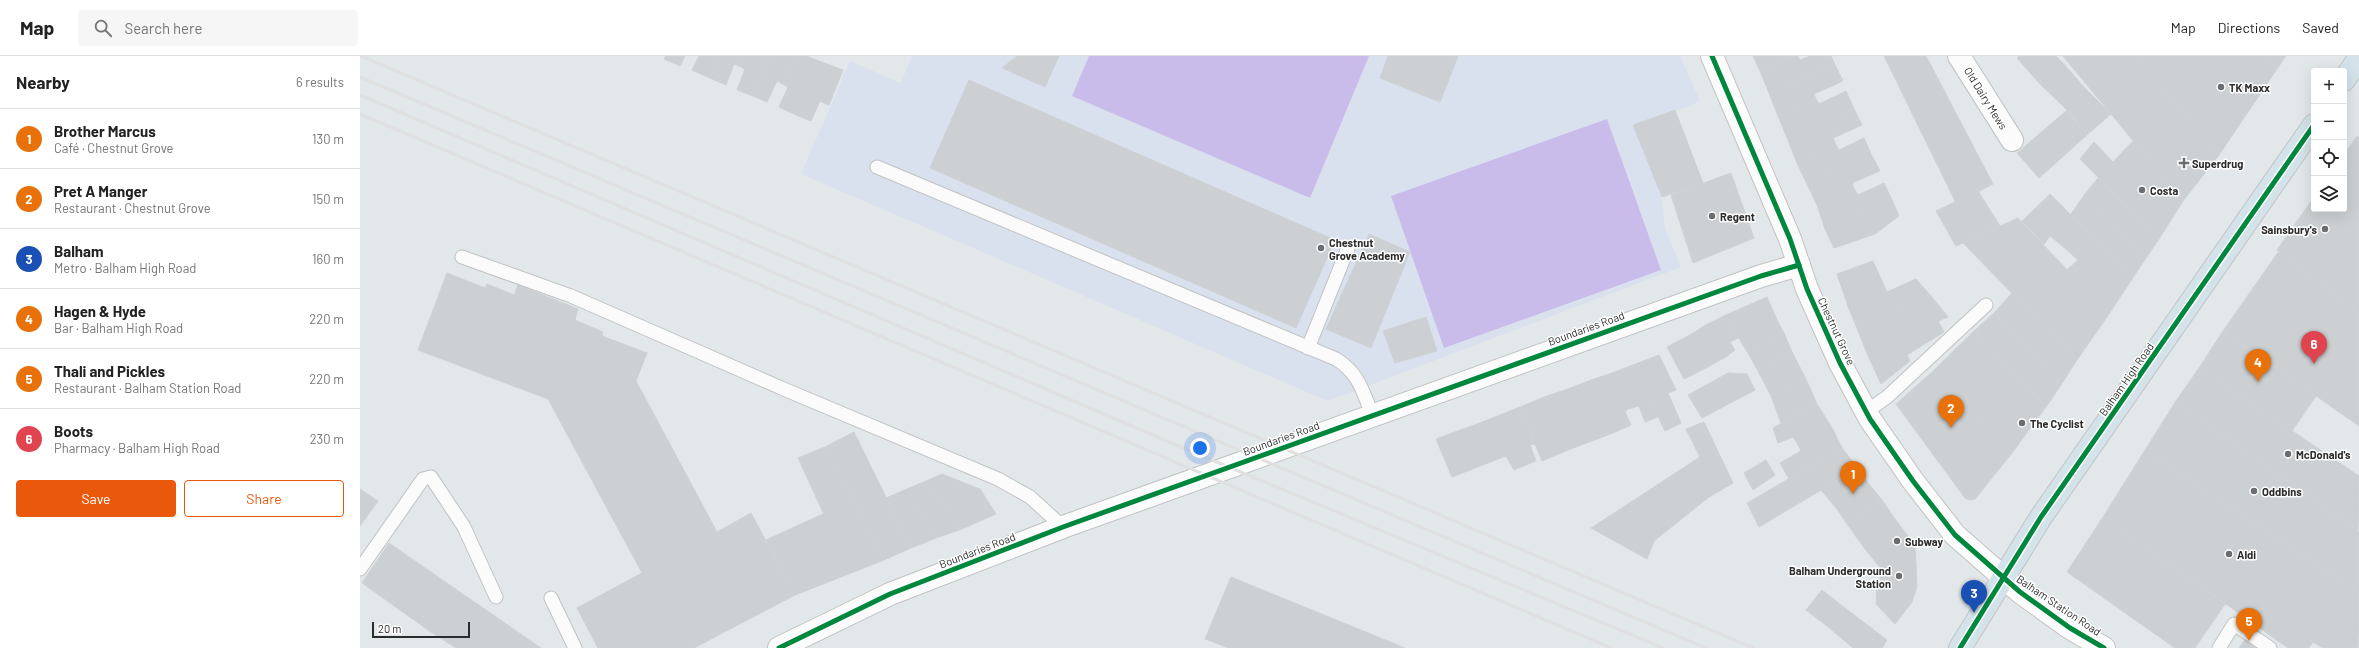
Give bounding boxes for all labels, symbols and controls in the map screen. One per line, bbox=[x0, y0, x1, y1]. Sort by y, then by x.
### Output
search box bbox=[78, 10, 358, 46]
text: Map bbox=[20, 16, 54, 39]
icon: search bbox=[92, 17, 114, 39]
text: Search here bbox=[124, 19, 202, 37]
text: Map bbox=[2171, 19, 2196, 36]
text: Directions bbox=[2218, 19, 2280, 36]
text: Saved bbox=[2302, 19, 2339, 36]
street label: Old Dairy Mews bbox=[1962, 65, 2010, 131]
map controls bbox=[2311, 68, 2347, 212]
button: + bbox=[2311, 68, 2347, 104]
text: Nearby bbox=[16, 72, 70, 92]
text: 6 results bbox=[296, 74, 344, 90]
place label: TK Maxx bbox=[2229, 81, 2270, 94]
marker: TK Maxx bbox=[2216, 82, 2226, 92]
button: − bbox=[2311, 104, 2347, 140]
text: Brother Marcus bbox=[54, 122, 156, 140]
text: 1 bbox=[27, 131, 31, 147]
text: 130 m bbox=[312, 131, 344, 147]
text: Café · Chestnut Grove bbox=[54, 140, 174, 156]
button: locate bbox=[2311, 140, 2347, 176]
place label: Superdrug bbox=[2192, 157, 2243, 170]
marker: Superdrug bbox=[2179, 158, 2189, 168]
button: layers bbox=[2311, 176, 2347, 212]
text: Pret A Manger bbox=[54, 182, 147, 200]
place label: Costa bbox=[2150, 184, 2178, 197]
marker: Costa bbox=[2137, 185, 2147, 195]
text: 2 bbox=[25, 191, 33, 207]
text: 150 m bbox=[312, 191, 344, 207]
text: Restaurant · Chestnut Grove bbox=[54, 200, 211, 216]
place label: Regent bbox=[1720, 210, 1755, 223]
marker: Regent bbox=[1707, 211, 1717, 221]
place label: Sainsbury's bbox=[2261, 223, 2317, 236]
marker: Sainsbury's bbox=[2320, 224, 2330, 234]
place label: Chestnut Grove Academy bbox=[1329, 236, 1405, 262]
text: Balham bbox=[54, 242, 104, 260]
marker: Chestnut Grove Academy bbox=[1316, 243, 1326, 253]
text: 3 bbox=[25, 251, 33, 267]
text: 160 m bbox=[312, 251, 344, 267]
text: Metro · Balham High Road bbox=[54, 260, 196, 276]
street label: Chestnut Grove bbox=[1816, 295, 1858, 367]
text: Hagen & Hyde bbox=[54, 302, 146, 320]
street label: Boundaries Road bbox=[1546, 308, 1626, 348]
text: 4 bbox=[25, 311, 33, 327]
text: 220 m bbox=[309, 311, 344, 327]
text: Bar · Balham High Road bbox=[54, 320, 183, 336]
pin: 6 bbox=[2301, 331, 2327, 364]
street label: Balham High Road bbox=[2096, 340, 2156, 418]
pin: 4 bbox=[2245, 349, 2271, 382]
text: Thali and Pickles bbox=[54, 362, 165, 380]
text: 5 bbox=[25, 371, 33, 387]
text: 220 m bbox=[309, 371, 344, 387]
text: Restaurant · Balham Station Road bbox=[54, 380, 241, 396]
pin: 2 bbox=[1938, 395, 1964, 428]
place label: The Cyclist bbox=[2030, 417, 2084, 430]
street label: Boundaries Road bbox=[1241, 418, 1321, 458]
marker: The Cyclist bbox=[2017, 418, 2027, 428]
text: Boots bbox=[54, 422, 93, 440]
text: 6 bbox=[26, 431, 32, 447]
text: 230 m bbox=[310, 431, 344, 447]
your location bbox=[1190, 438, 1210, 458]
text: Pharmacy · Balham High Road bbox=[54, 440, 220, 456]
place label: McDonald's bbox=[2296, 448, 2351, 461]
marker: McDonald's bbox=[2283, 449, 2293, 459]
pin: 1 bbox=[1840, 461, 1866, 494]
button: Save bbox=[16, 480, 176, 517]
button: Share bbox=[184, 480, 344, 517]
place label: Oddbins bbox=[2262, 485, 2302, 498]
marker: Oddbins bbox=[2249, 486, 2259, 496]
street label: Boundaries Road bbox=[937, 529, 1017, 571]
place label: Subway bbox=[1905, 535, 1943, 548]
marker: Subway bbox=[1892, 536, 1902, 546]
place label: Aldi bbox=[2237, 548, 2256, 561]
marker: Aldi bbox=[2224, 549, 2234, 559]
place label: Balham Underground Station bbox=[1789, 564, 1891, 590]
marker: Balham Underground Station bbox=[1894, 571, 1904, 581]
street label: Balham Station Road bbox=[2014, 572, 2104, 638]
pin: 3 bbox=[1961, 580, 1987, 613]
pin: 5 bbox=[2236, 608, 2262, 641]
scale bar bbox=[372, 620, 470, 639]
text: 20 m bbox=[378, 622, 401, 635]

